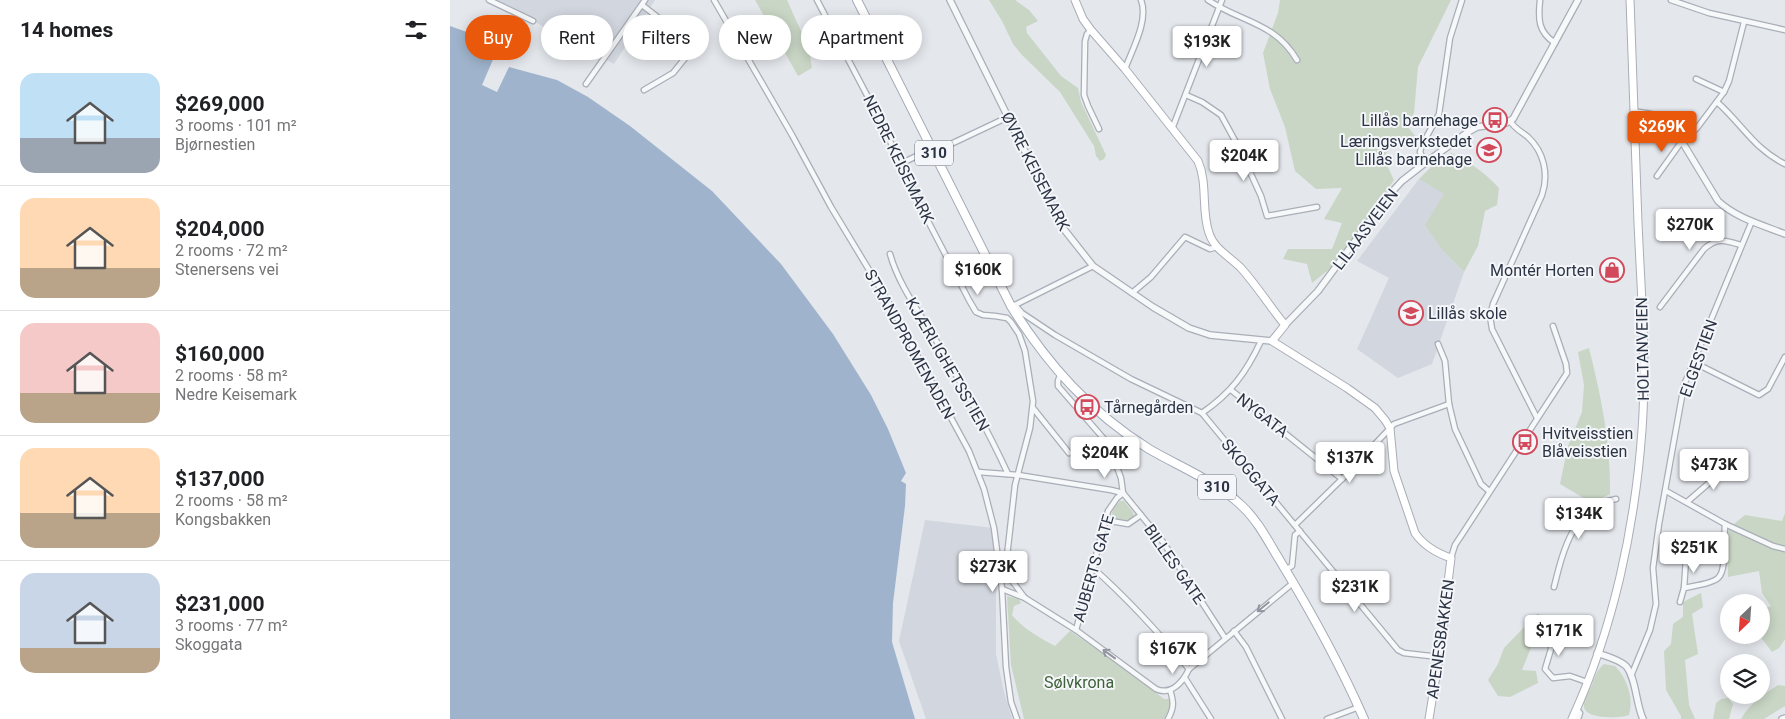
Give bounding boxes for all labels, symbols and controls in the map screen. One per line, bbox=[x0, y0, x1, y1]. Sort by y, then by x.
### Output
chip: Buy bbox=[465, 15, 531, 60]
chip: Rent bbox=[541, 15, 613, 60]
chip: Filters bbox=[623, 15, 709, 60]
chip: New bbox=[719, 15, 791, 60]
chip: Apartment bbox=[801, 15, 922, 60]
icon: filters bbox=[402, 16, 430, 44]
text: 14 homes bbox=[20, 18, 113, 42]
pin: $193K bbox=[1172, 26, 1242, 68]
text: $193K bbox=[1184, 32, 1230, 51]
text: $269,000 bbox=[175, 92, 265, 116]
street label: NEDRE KEISEMARK bbox=[859, 92, 938, 227]
icon: home bbox=[60, 93, 120, 153]
bus stop icon: Lillås barnehage bbox=[1482, 107, 1508, 133]
street label: ØVRE KEISEMARK bbox=[997, 109, 1074, 235]
pin: $269K bbox=[1627, 110, 1697, 153]
place label: Lillås barnehage bbox=[1361, 111, 1478, 130]
text: 3 rooms · 101 m² bbox=[175, 116, 297, 135]
text: $269K bbox=[1639, 117, 1685, 136]
place label: Læringsverkstedet Lillås barnehage bbox=[1340, 132, 1472, 169]
text: Bjørnestien bbox=[175, 135, 255, 154]
school or university icon: Læringsverkstedet Lillås barnehage bbox=[1476, 137, 1502, 163]
road number: 310 bbox=[915, 140, 953, 166]
pin: $204K bbox=[1209, 140, 1279, 182]
text: $204K bbox=[1221, 146, 1267, 165]
street label: LILAASVEIEN bbox=[1329, 185, 1402, 273]
pin: $270K bbox=[1655, 208, 1725, 251]
text: $270K bbox=[1667, 215, 1713, 234]
text: $204,000 bbox=[175, 217, 265, 241]
icon: home bbox=[60, 218, 120, 278]
text: 2 rooms · 72 m² bbox=[175, 241, 288, 260]
pin: $160K bbox=[943, 254, 1013, 296]
shop icon: Montér Horten bbox=[1599, 257, 1625, 283]
text: Stenersens vei bbox=[175, 260, 279, 279]
text: $160K bbox=[955, 260, 1001, 279]
place label: Montér Horten bbox=[1490, 261, 1594, 280]
street label: STRANDPROMENADEN bbox=[860, 266, 959, 422]
street label: KJÆRLIGHETSSTIEN bbox=[902, 294, 994, 434]
street label: HOLTANVEIEN bbox=[1632, 297, 1653, 401]
school or university icon: Lillås skole bbox=[1398, 300, 1424, 326]
place label: Lillås skole bbox=[1428, 304, 1507, 323]
street label: ELGESTIEN bbox=[1676, 317, 1721, 400]
text: $160,000 bbox=[175, 342, 265, 366]
icon: home bbox=[60, 343, 120, 403]
text: 2 rooms · 58 m² bbox=[175, 366, 288, 385]
text: Nedre Keisemark bbox=[175, 385, 297, 404]
street label: NYGATA bbox=[1233, 389, 1293, 442]
bus stop icon: Tårnegården bbox=[1074, 394, 1100, 420]
place label: Tårnegården bbox=[1104, 398, 1193, 417]
place label: Hvitveisstien Blåveisstien bbox=[1542, 424, 1633, 461]
bus stop icon: Hvitveisstien Blåveisstien bbox=[1512, 429, 1538, 455]
street label: SKOGGATA bbox=[1217, 435, 1284, 510]
pin: $204K bbox=[1070, 436, 1140, 479]
pin: $137K bbox=[1315, 442, 1385, 484]
text: $204K bbox=[1082, 443, 1128, 462]
text: $137K bbox=[1327, 448, 1373, 467]
pin: $473K bbox=[1679, 448, 1749, 491]
text: $473K bbox=[1691, 455, 1737, 474]
text: $137,000 bbox=[175, 467, 265, 491]
icon: home bbox=[60, 468, 120, 528]
road number: 310 bbox=[1198, 474, 1236, 500]
text: 2 rooms · 58 m² bbox=[175, 491, 288, 510]
pin: $134K bbox=[1544, 498, 1614, 540]
text: $134K bbox=[1556, 504, 1602, 523]
text: Kongsbakken bbox=[175, 510, 271, 529]
street label: AUBERTS GATE bbox=[1069, 512, 1118, 624]
street label: BILLES GATE bbox=[1140, 521, 1209, 608]
pin: $251K bbox=[1659, 532, 1729, 574]
text: $251K bbox=[1671, 538, 1717, 557]
pin: $273K bbox=[958, 550, 1028, 593]
text: $273K bbox=[970, 557, 1016, 576]
pin: $231K bbox=[1320, 570, 1390, 613]
text: $231K bbox=[1332, 577, 1378, 596]
street label: APENESBAKKEN bbox=[1423, 578, 1458, 700]
text: $231,000 bbox=[175, 592, 265, 616]
icon: home bbox=[60, 593, 120, 653]
north arrow bbox=[1720, 594, 1770, 644]
map controls bbox=[1720, 594, 1770, 704]
one-way arrow bbox=[1257, 601, 1270, 612]
pin: $171K bbox=[1524, 614, 1594, 657]
text: 3 rooms · 77 m² bbox=[175, 616, 288, 635]
text: $171K bbox=[1536, 621, 1582, 640]
pin: $167K bbox=[1138, 632, 1208, 675]
text: Skoggata bbox=[175, 635, 242, 654]
text: $167K bbox=[1150, 639, 1196, 658]
one-way arrow bbox=[1103, 648, 1116, 659]
button: layers bbox=[1720, 654, 1770, 704]
park label: Sølvkrona bbox=[1044, 673, 1114, 692]

